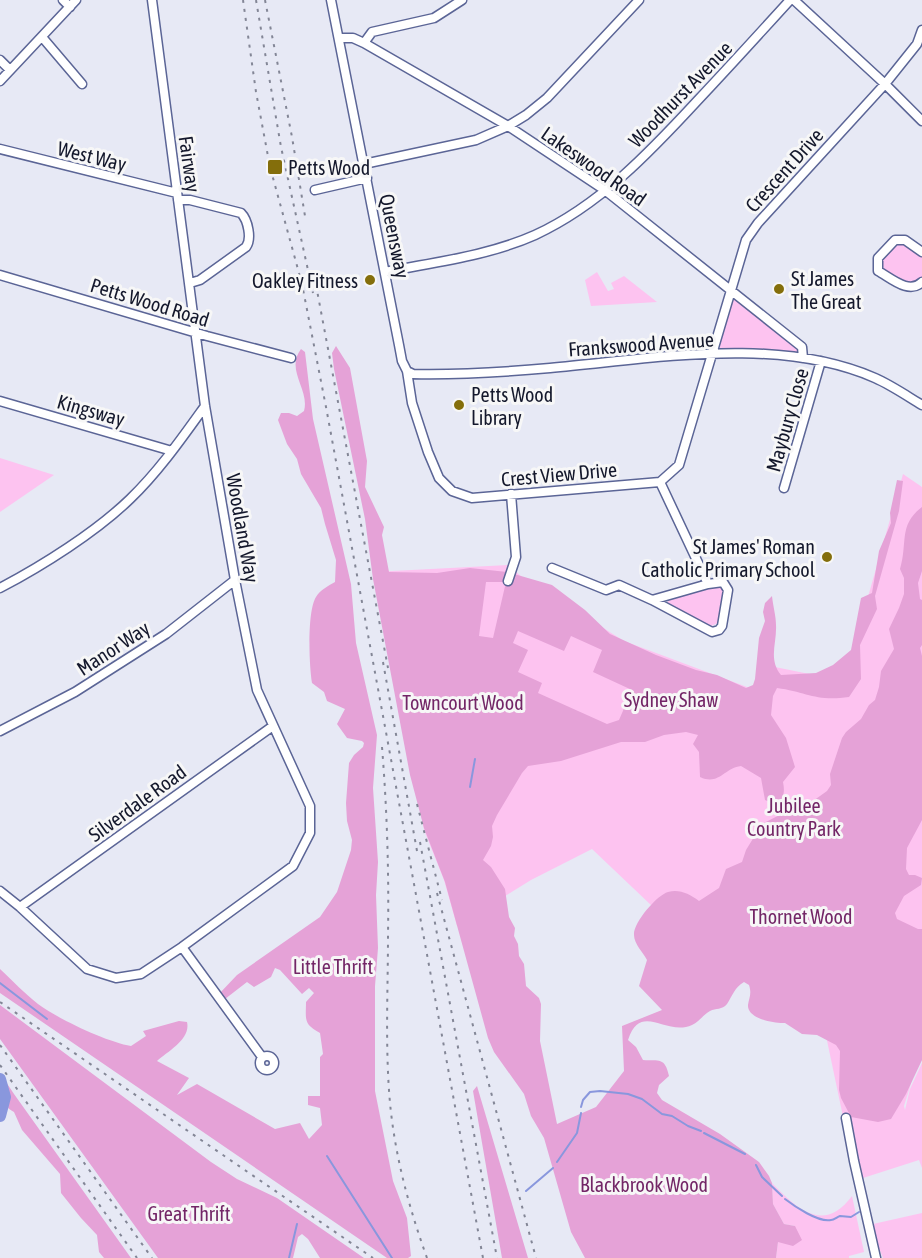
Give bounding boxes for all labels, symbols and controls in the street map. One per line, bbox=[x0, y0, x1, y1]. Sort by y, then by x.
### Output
street label: Woodhurst Avenue bbox=[624, 36, 736, 152]
street label: Lakeswood Road bbox=[537, 121, 651, 211]
street label: Crescent Drive bbox=[740, 123, 828, 217]
street label: Fairway bbox=[175, 134, 205, 194]
street label: West Way bbox=[55, 136, 129, 176]
place label: Petts Wood bbox=[288, 156, 370, 179]
marker: Petts Wood bbox=[266, 158, 284, 176]
street label: Queensway bbox=[376, 192, 414, 280]
place label: St James The Great bbox=[791, 267, 862, 313]
place label: Oakley Fitness bbox=[252, 269, 358, 292]
street label: Petts Wood Road bbox=[88, 273, 212, 331]
marker: Oakley Fitness bbox=[363, 273, 377, 287]
marker: St James The Great bbox=[772, 282, 786, 296]
street label: Frankswood Avenue bbox=[567, 327, 715, 361]
street label: Maybury Close bbox=[761, 366, 813, 474]
place label: Petts Wood Library bbox=[471, 383, 553, 429]
street label: Kingsway bbox=[55, 389, 127, 431]
marker: Petts Wood Library bbox=[452, 398, 466, 412]
street label: Crest View Drive bbox=[500, 457, 618, 491]
street label: Woodland Way bbox=[222, 472, 264, 584]
place label: St James' Roman Catholic Primary School bbox=[641, 535, 816, 581]
marker: St James' Roman Catholic Primary School bbox=[820, 550, 834, 564]
street label: Manor Way bbox=[72, 616, 154, 680]
park label: Sydney Shaw bbox=[624, 688, 718, 711]
park label: Towncourt Wood bbox=[402, 691, 524, 714]
street label: Silverdale Road bbox=[84, 760, 190, 846]
park label: Jubilee Country Park bbox=[747, 794, 841, 840]
park label: Thornet Wood bbox=[750, 905, 852, 928]
park label: Little Thrift bbox=[293, 955, 374, 978]
park label: Blackbrook Wood bbox=[580, 1173, 708, 1196]
park label: Great Thrift bbox=[147, 1202, 231, 1225]

